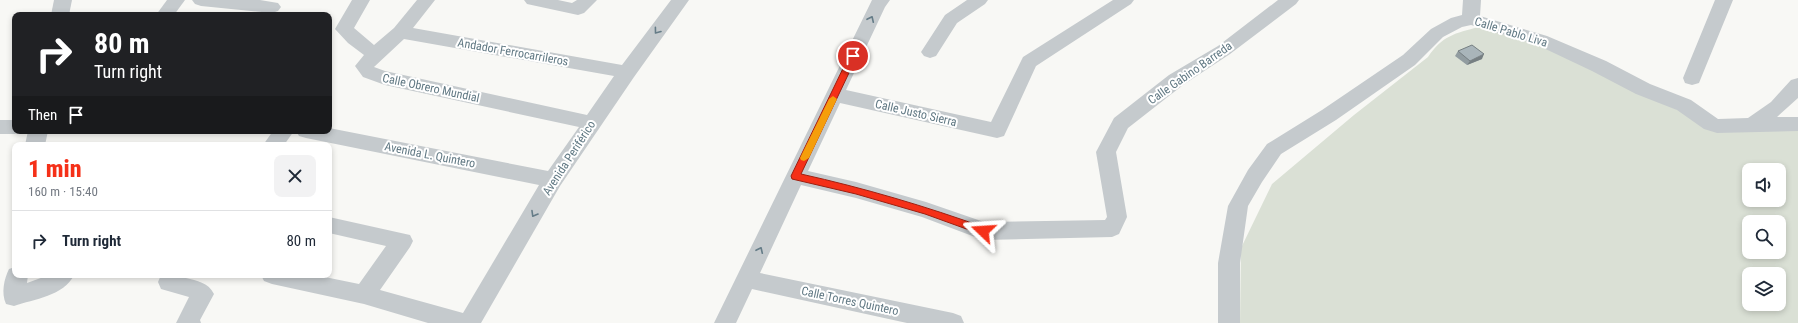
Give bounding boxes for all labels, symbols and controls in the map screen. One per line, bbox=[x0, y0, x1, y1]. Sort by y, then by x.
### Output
street label: Calle Pablo Liva bbox=[1473, 14, 1549, 50]
one-way arrow bbox=[866, 16, 874, 23]
text: 80 m bbox=[94, 27, 150, 60]
one-way arrow bbox=[655, 27, 662, 34]
icon: right bbox=[28, 28, 80, 80]
street label: Andador Ferrocarrileros bbox=[457, 35, 569, 69]
pin bbox=[836, 39, 870, 73]
street label: Calle Gabino Barreda bbox=[1145, 39, 1235, 107]
icon: arrive bbox=[842, 45, 864, 67]
text: Turn right bbox=[94, 61, 162, 82]
street label: Calle Obrero Mundial bbox=[381, 71, 481, 105]
street label: Calle Justo Sierra bbox=[874, 97, 958, 129]
icon: arrive bbox=[65, 104, 87, 126]
text: Then bbox=[28, 106, 57, 124]
street label: Avenida Periférico bbox=[540, 118, 598, 198]
street label: Avenida L. Quintero bbox=[383, 139, 477, 171]
text: 1 min bbox=[28, 155, 82, 183]
button: close bbox=[274, 155, 316, 197]
map controls bbox=[1742, 163, 1786, 311]
button: sound bbox=[1742, 163, 1786, 207]
text: 160 m · 15:40 bbox=[28, 184, 98, 199]
one-way arrow bbox=[531, 210, 538, 217]
position arrow bbox=[962, 210, 1004, 252]
button: search bbox=[1742, 215, 1786, 259]
icon: right bbox=[28, 230, 50, 252]
text: Turn right bbox=[62, 232, 121, 250]
text: 80 m bbox=[286, 232, 316, 250]
one-way arrow bbox=[755, 247, 763, 254]
button: layers bbox=[1742, 267, 1786, 311]
street label: Calle Torres Quintero bbox=[800, 284, 900, 318]

